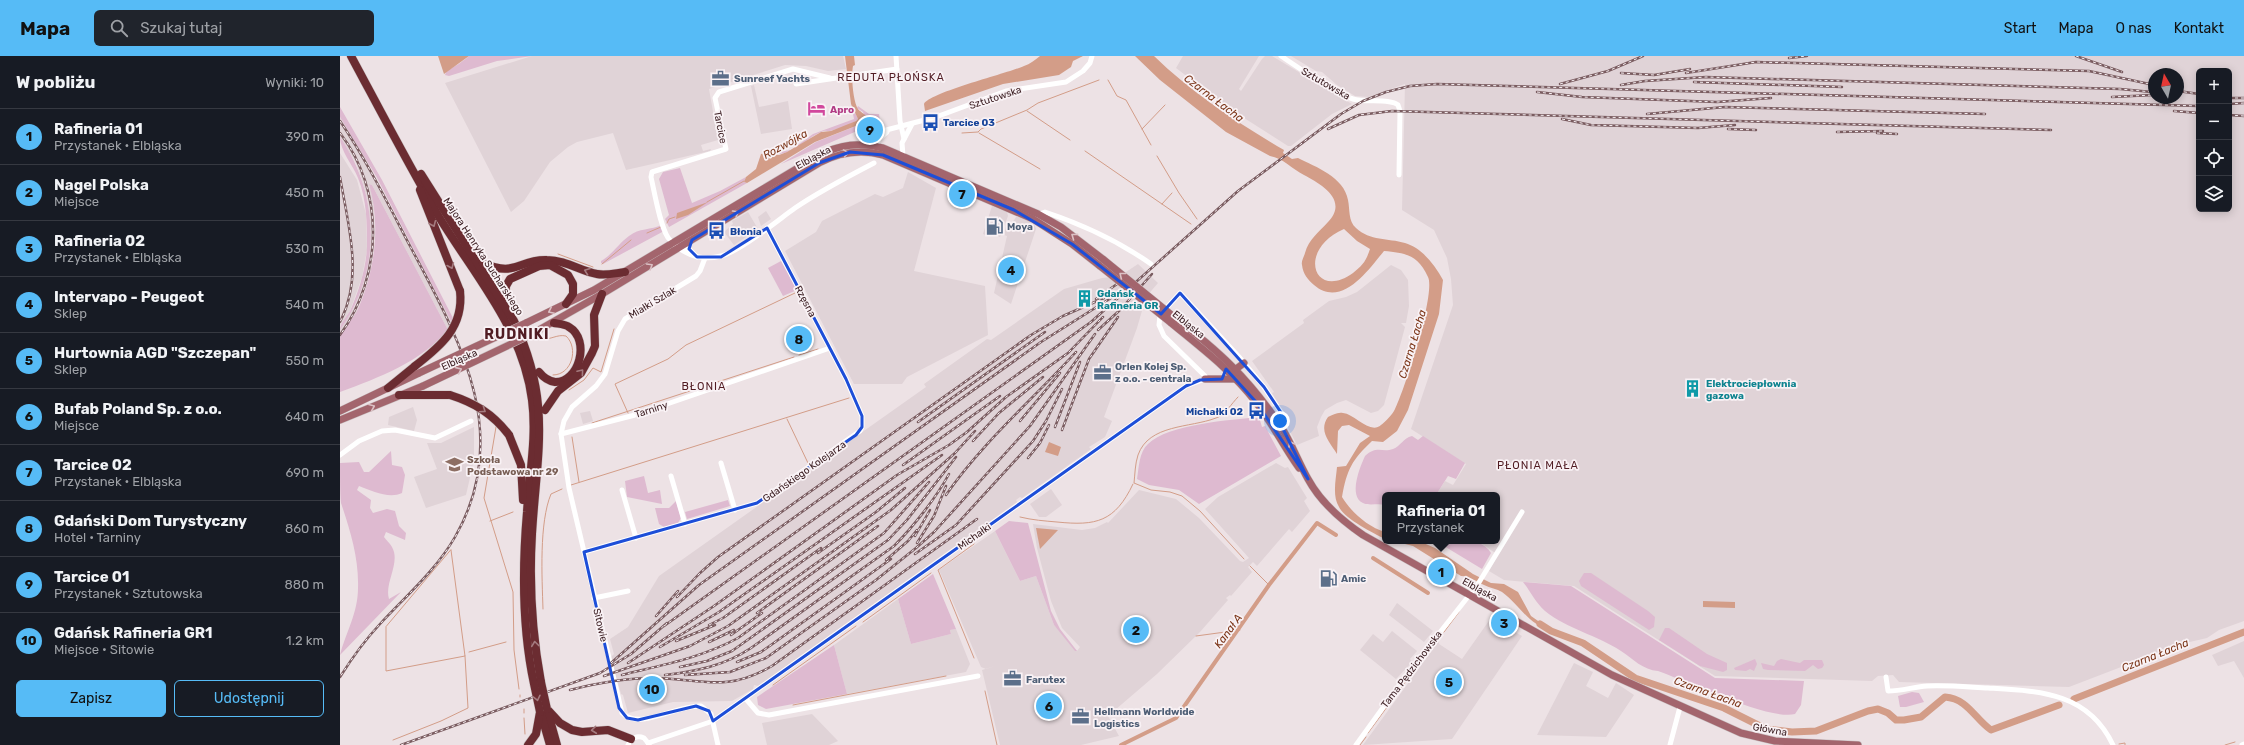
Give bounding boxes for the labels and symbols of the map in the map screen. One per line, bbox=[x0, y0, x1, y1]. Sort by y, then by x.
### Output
street label: Sztutowska bbox=[1299, 65, 1352, 103]
office icon: Sunreef Yachts bbox=[711, 68, 731, 88]
north arrow bbox=[2148, 68, 2184, 104]
district label: REDUTA PŁOŃSKA bbox=[837, 71, 945, 84]
water label: Czarna Łacha bbox=[1181, 72, 1247, 125]
place label: Sunreef Yachts bbox=[734, 73, 811, 85]
street label: Sztutowska bbox=[968, 84, 1023, 112]
hotel icon: Apro bbox=[807, 99, 827, 119]
place label: Apro bbox=[830, 104, 854, 116]
street label: Tarcice bbox=[711, 110, 729, 145]
bus stop icon: Tarcice 03 bbox=[920, 112, 940, 132]
pin: 9 bbox=[857, 115, 883, 145]
place label: Tarcice 03 bbox=[943, 117, 995, 129]
water label: Rozwójka bbox=[761, 127, 810, 162]
street label: Elbląska bbox=[794, 144, 833, 172]
one-way arrow bbox=[842, 149, 849, 158]
pin: 7 bbox=[949, 179, 975, 209]
street label: Majora Henryka Sucharskiego bbox=[441, 195, 526, 318]
one-way arrow bbox=[732, 210, 739, 217]
fuel station icon: Moya bbox=[984, 216, 1004, 236]
one-way arrow bbox=[428, 220, 436, 228]
bus stop icon: Błonia bbox=[707, 221, 727, 241]
place label: Moya bbox=[1007, 221, 1033, 233]
place label: Błonia bbox=[730, 226, 762, 238]
one-way arrow bbox=[1071, 234, 1078, 241]
pin: 4 bbox=[998, 255, 1024, 285]
one-way arrow bbox=[446, 262, 454, 270]
one-way arrow bbox=[646, 263, 653, 270]
one-way arrow bbox=[583, 267, 590, 275]
one-way arrow bbox=[1120, 272, 1127, 279]
street label: Miałki Szlak bbox=[627, 284, 679, 322]
street label: Rzęsna bbox=[792, 284, 818, 319]
place label: Gdańsk Rafineria GR bbox=[1097, 288, 1159, 312]
building icon: Gdańsk Rafineria GR bbox=[1074, 289, 1094, 309]
one-way arrow bbox=[547, 306, 555, 314]
street label: Elbląska bbox=[1170, 308, 1207, 341]
water label: Czarna Łacha bbox=[1396, 308, 1429, 380]
pin: 8 bbox=[786, 324, 812, 354]
district label: RUDNIKI bbox=[484, 326, 550, 343]
street label: Elbląska bbox=[440, 347, 479, 373]
place label: Orlen Kolej Sp. z o.o. - centrala bbox=[1115, 361, 1192, 385]
office icon: Orlen Kolej Sp. z o.o. - centrala bbox=[1092, 362, 1112, 382]
one-way arrow bbox=[455, 367, 463, 375]
one-way arrow bbox=[576, 369, 583, 377]
place label: Elektrociepłownia gazowa bbox=[1706, 378, 1796, 402]
building icon: Elektrociepłownia gazowa bbox=[1683, 379, 1703, 399]
district label: BŁONIA bbox=[682, 380, 726, 393]
street label: Tarniny bbox=[633, 399, 670, 421]
bus stop icon: Michałki 02 bbox=[1246, 401, 1266, 421]
one-way arrow bbox=[367, 404, 375, 412]
one-way arrow bbox=[479, 405, 486, 413]
place label: Michałki 02 bbox=[1186, 406, 1243, 418]
your location bbox=[1270, 411, 1290, 431]
street label: Gdańskiego Kolejarza bbox=[761, 439, 848, 505]
one-way arrow bbox=[1288, 441, 1295, 448]
place label: Szkoła Podstawowa nr 29 bbox=[467, 454, 559, 478]
school or university icon: Szkoła Podstawowa nr 29 bbox=[444, 455, 464, 475]
district label: PŁONIA MAŁA bbox=[1497, 459, 1579, 472]
street label: Michałki bbox=[956, 521, 994, 553]
pin: 1 bbox=[1428, 557, 1454, 587]
fuel station icon: Amic bbox=[1318, 568, 1338, 588]
place label: Amic bbox=[1341, 573, 1366, 585]
street label: Elbląska bbox=[1460, 575, 1499, 604]
street label: Sitowie bbox=[590, 607, 610, 644]
pin: 3 bbox=[1491, 608, 1517, 638]
water label: Kanał A bbox=[1212, 612, 1245, 651]
pin: 2 bbox=[1123, 615, 1149, 645]
street label: Tama Pędzichowska bbox=[1379, 629, 1445, 711]
water label: Czarna Łacha bbox=[2120, 636, 2191, 675]
one-way arrow bbox=[531, 641, 540, 647]
pin: 5 bbox=[1436, 667, 1462, 697]
office icon: Farutex bbox=[1003, 669, 1023, 689]
pin: 10 bbox=[639, 674, 665, 704]
place label: Farutex bbox=[1026, 674, 1065, 686]
water label: Czarna Łacha bbox=[1672, 674, 1744, 711]
pin: 6 bbox=[1036, 691, 1062, 721]
one-way arrow bbox=[533, 695, 541, 701]
place label: Hellmann Worldwide Logistics bbox=[1094, 706, 1195, 730]
office icon: Hellmann Worldwide Logistics bbox=[1071, 707, 1091, 727]
street label: Główna bbox=[1752, 721, 1788, 739]
one-way arrow bbox=[591, 726, 597, 735]

